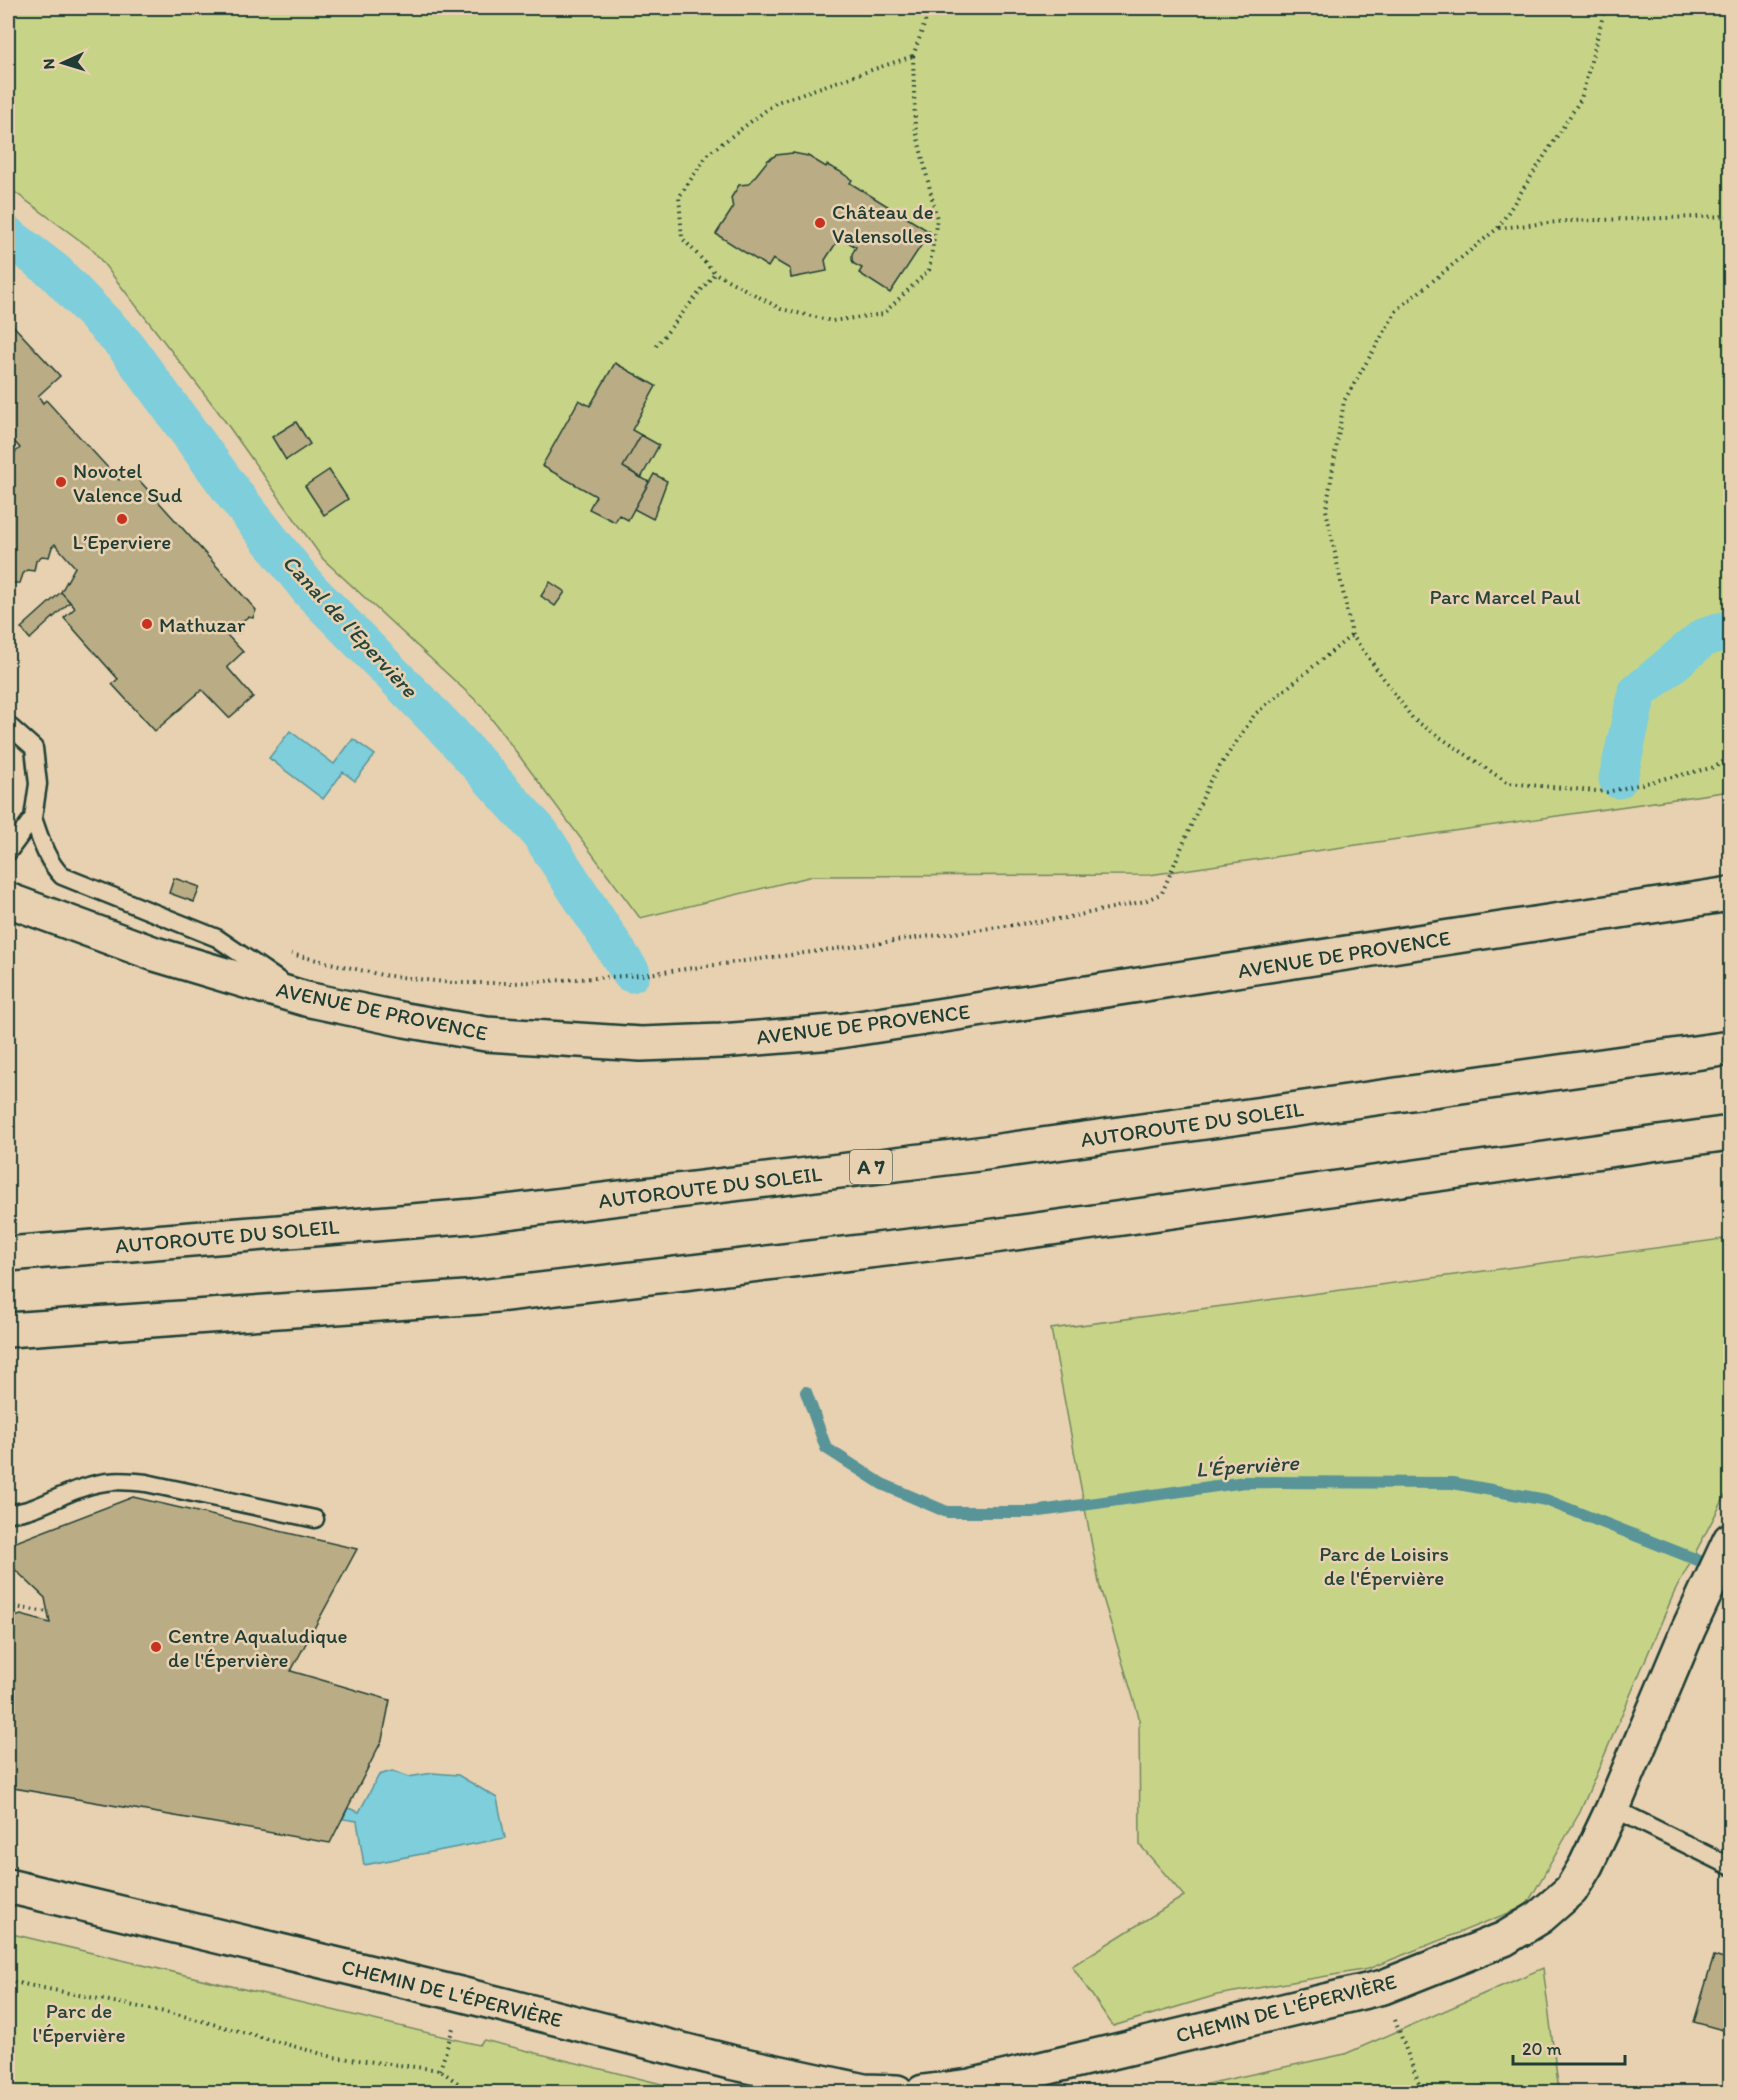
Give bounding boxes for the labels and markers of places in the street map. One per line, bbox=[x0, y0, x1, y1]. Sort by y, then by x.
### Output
place label: Château de Valensolles bbox=[832, 199, 934, 248]
marker: Château de Valensolles bbox=[813, 216, 827, 230]
place label: Novotel Valence Sud bbox=[73, 458, 183, 507]
marker: Novotel Valence Sud bbox=[54, 475, 68, 489]
marker: L’Eperviere bbox=[115, 512, 129, 526]
place label: L’Eperviere bbox=[73, 529, 171, 554]
place label: Mathuzar bbox=[159, 612, 246, 637]
marker: Mathuzar bbox=[140, 617, 154, 631]
place label: Centre Aqualudique de l'Épervière bbox=[168, 1623, 348, 1672]
marker: Centre Aqualudique de l'Épervière bbox=[149, 1640, 163, 1654]

